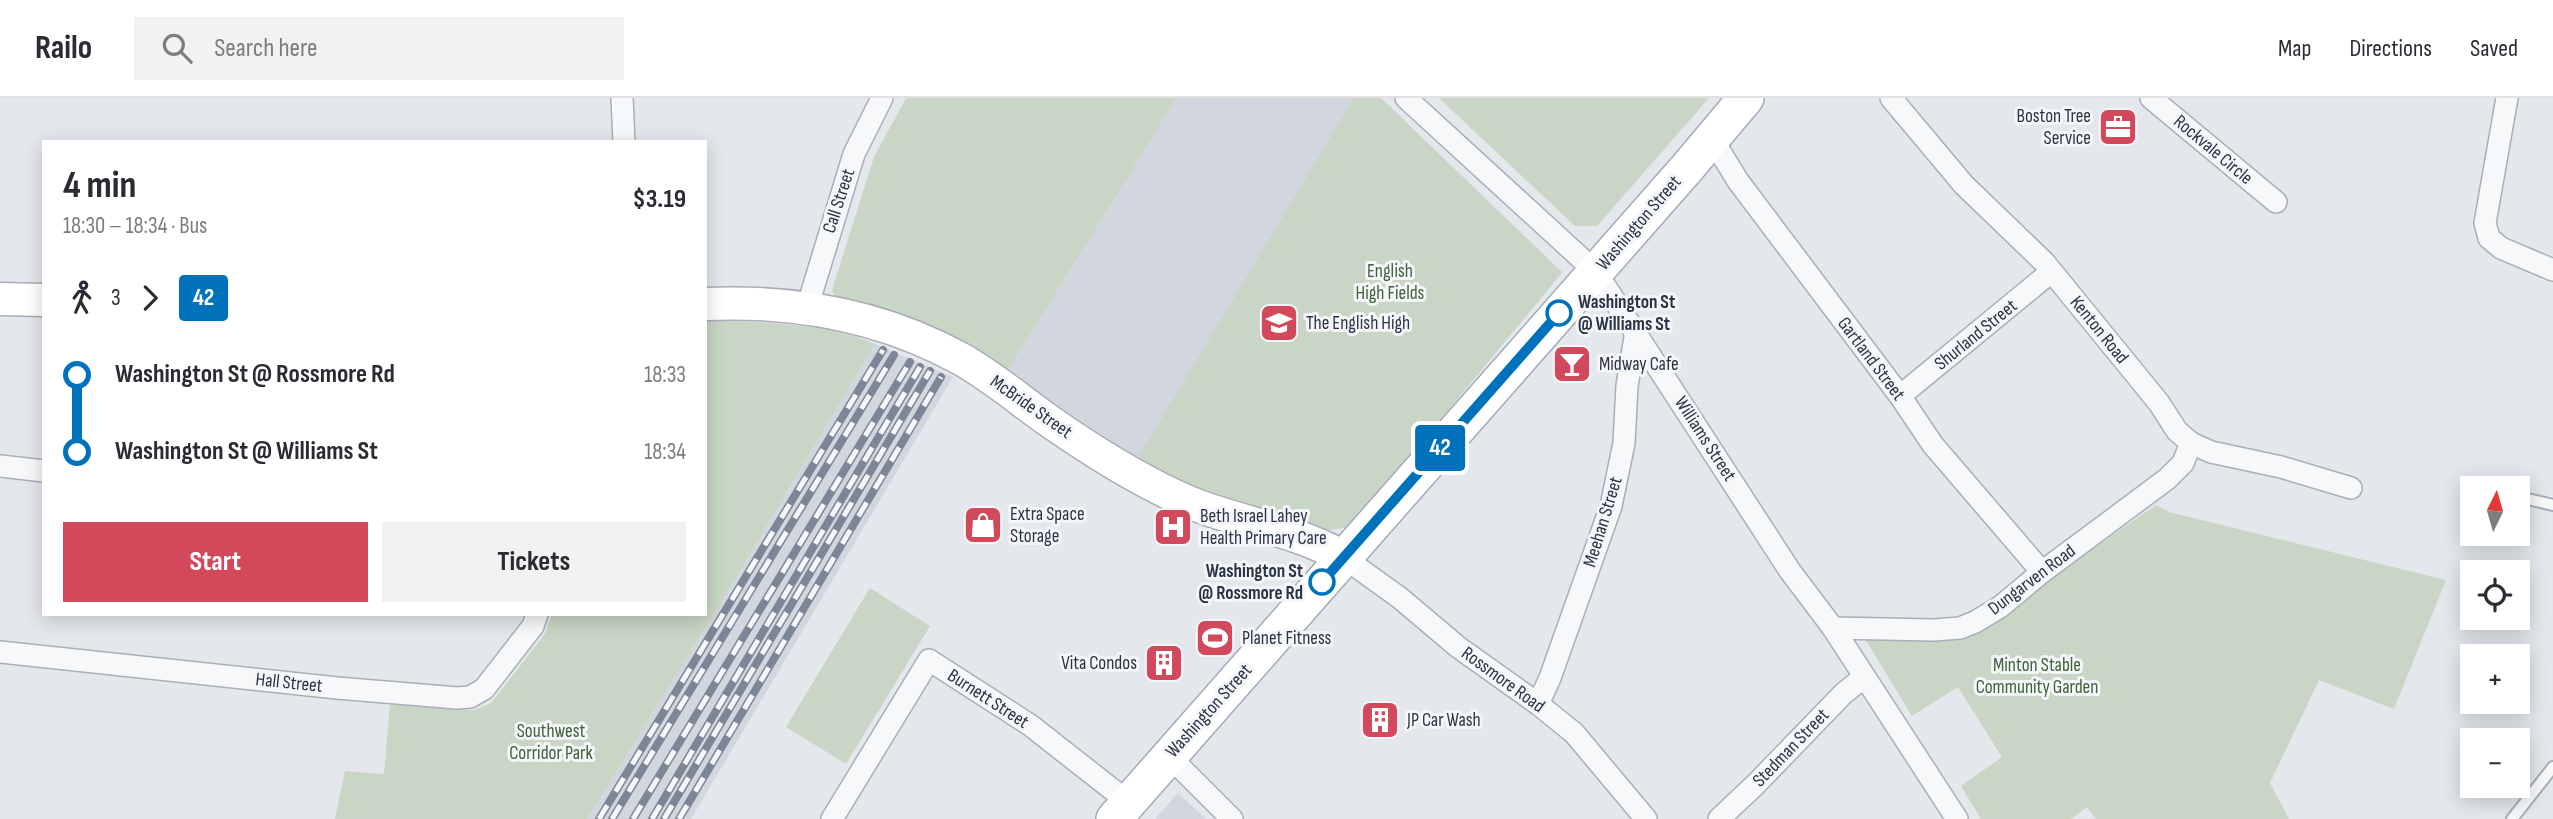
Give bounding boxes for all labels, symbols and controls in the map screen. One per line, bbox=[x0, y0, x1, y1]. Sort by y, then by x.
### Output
search box bbox=[134, 17, 624, 80]
text: Railo bbox=[35, 28, 92, 68]
icon: search bbox=[158, 29, 196, 67]
text: Search here bbox=[214, 33, 318, 64]
text: Map bbox=[2278, 34, 2311, 63]
text: Directions bbox=[2349, 34, 2432, 63]
text: Saved bbox=[2470, 34, 2518, 63]
place label: Boston Tree Service bbox=[2016, 105, 2091, 150]
office icon: Boston Tree Service bbox=[2097, 106, 2139, 148]
street label: Rockvale Circle bbox=[2169, 110, 2257, 190]
text: 4 min bbox=[63, 163, 136, 208]
street label: Call Street bbox=[818, 166, 860, 236]
street label: Washington Street bbox=[1592, 171, 1687, 275]
text: $3.19 bbox=[632, 184, 686, 215]
text: 18:30 – 18:34 · Bus bbox=[63, 212, 207, 240]
park label: English High Fields bbox=[1356, 260, 1425, 305]
icon: walk bbox=[63, 279, 101, 317]
icon: forward bbox=[131, 279, 169, 317]
text: 42 bbox=[193, 283, 214, 312]
text: 3 bbox=[111, 284, 121, 312]
place label: Washington St @ Williams St bbox=[1578, 291, 1675, 336]
street label: Kenton Road bbox=[2065, 291, 2133, 369]
street label: Shurland Street bbox=[1930, 295, 2022, 375]
marker: Washington St @ Williams St bbox=[1546, 300, 1572, 326]
school or university icon: The English High bbox=[1258, 302, 1300, 344]
place label: The English High bbox=[1306, 312, 1410, 335]
street label: Gartland Street bbox=[1832, 313, 1910, 405]
bar icon: Midway Cafe bbox=[1551, 343, 1593, 385]
place label: Midway Cafe bbox=[1599, 353, 1679, 376]
text: Washington St @ Rossmore Rd bbox=[115, 359, 395, 390]
text: 18:33 bbox=[644, 361, 686, 389]
street label: McBride Street bbox=[985, 370, 1077, 444]
street label: Williams Street bbox=[1669, 392, 1741, 486]
line badge: 42 bbox=[1408, 425, 1472, 471]
text: 42 bbox=[1429, 433, 1451, 462]
text: Washington St @ Williams St bbox=[115, 436, 378, 467]
text: 18:34 bbox=[644, 438, 686, 466]
street label: Meehan Street bbox=[1578, 474, 1628, 570]
north arrow bbox=[2460, 476, 2530, 546]
map controls bbox=[2460, 476, 2530, 798]
place label: Extra Space Storage bbox=[1010, 503, 1085, 548]
shop icon: Extra Space Storage bbox=[962, 504, 1004, 546]
place label: Beth Israel Lahey Health Primary Care bbox=[1200, 505, 1327, 550]
hospital icon: Beth Israel Lahey Health Primary Care bbox=[1152, 506, 1194, 548]
button: Start bbox=[63, 522, 368, 602]
button: Tickets bbox=[382, 522, 686, 602]
street label: Dungarven Road bbox=[1984, 540, 2080, 620]
place label: Washington St @ Rossmore Rd bbox=[1199, 560, 1303, 605]
button: locate bbox=[2460, 560, 2530, 630]
marker: Washington St @ Rossmore Rd bbox=[1309, 569, 1335, 595]
sports icon: Planet Fitness bbox=[1194, 617, 1236, 659]
place label: Planet Fitness bbox=[1242, 627, 1332, 650]
building icon: Vita Condos bbox=[1143, 642, 1185, 684]
street label: Rossmore Road bbox=[1457, 642, 1549, 718]
button: + bbox=[2460, 644, 2530, 714]
place label: Vita Condos bbox=[1061, 652, 1137, 675]
park label: Minton Stable Community Garden bbox=[1976, 654, 2098, 699]
street label: Washington Street bbox=[1161, 659, 1257, 763]
street label: Burnett Street bbox=[943, 664, 1033, 734]
street label: Hall Street bbox=[254, 668, 324, 698]
building icon: JP Car Wash bbox=[1359, 699, 1401, 741]
street label: Stedman Street bbox=[1748, 704, 1834, 792]
place label: JP Car Wash bbox=[1406, 709, 1481, 732]
park label: Southwest Corridor Park bbox=[509, 720, 593, 765]
button: − bbox=[2460, 728, 2530, 798]

